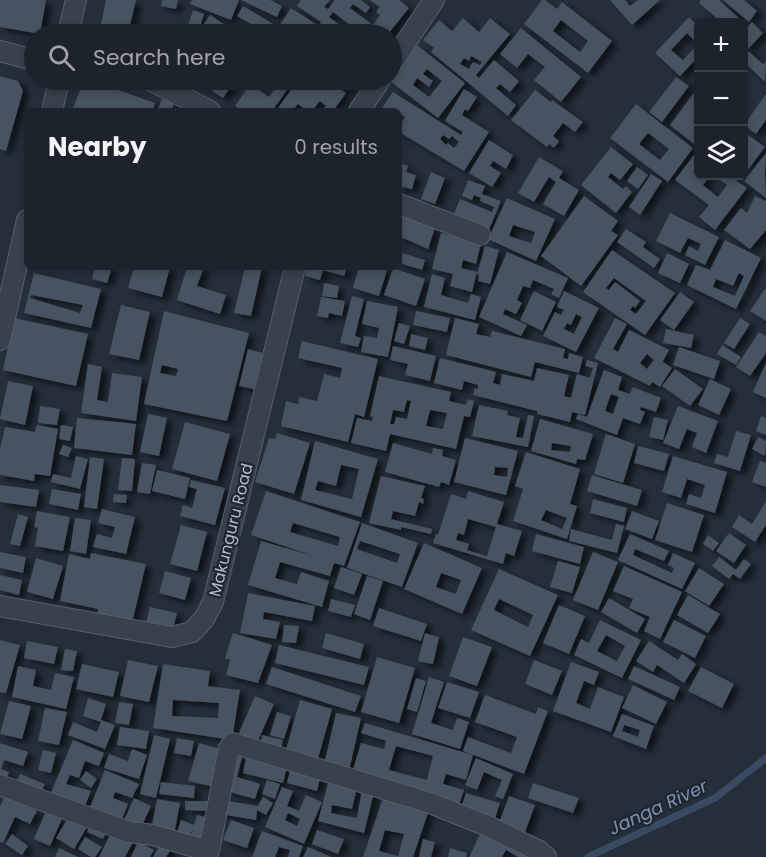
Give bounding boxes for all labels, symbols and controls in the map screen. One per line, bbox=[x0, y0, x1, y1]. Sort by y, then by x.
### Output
map controls bbox=[694, 18, 748, 180]
button: + bbox=[694, 18, 748, 72]
search box bbox=[24, 24, 402, 90]
icon: search bbox=[45, 41, 78, 74]
text: Search here bbox=[93, 42, 226, 73]
button: − bbox=[694, 72, 748, 126]
button: layers bbox=[694, 126, 748, 180]
text: Nearby bbox=[48, 129, 146, 165]
text: 0 results bbox=[294, 133, 378, 161]
street label: Makunguru Road bbox=[203, 461, 259, 599]
water label: Janga River bbox=[605, 773, 713, 841]

